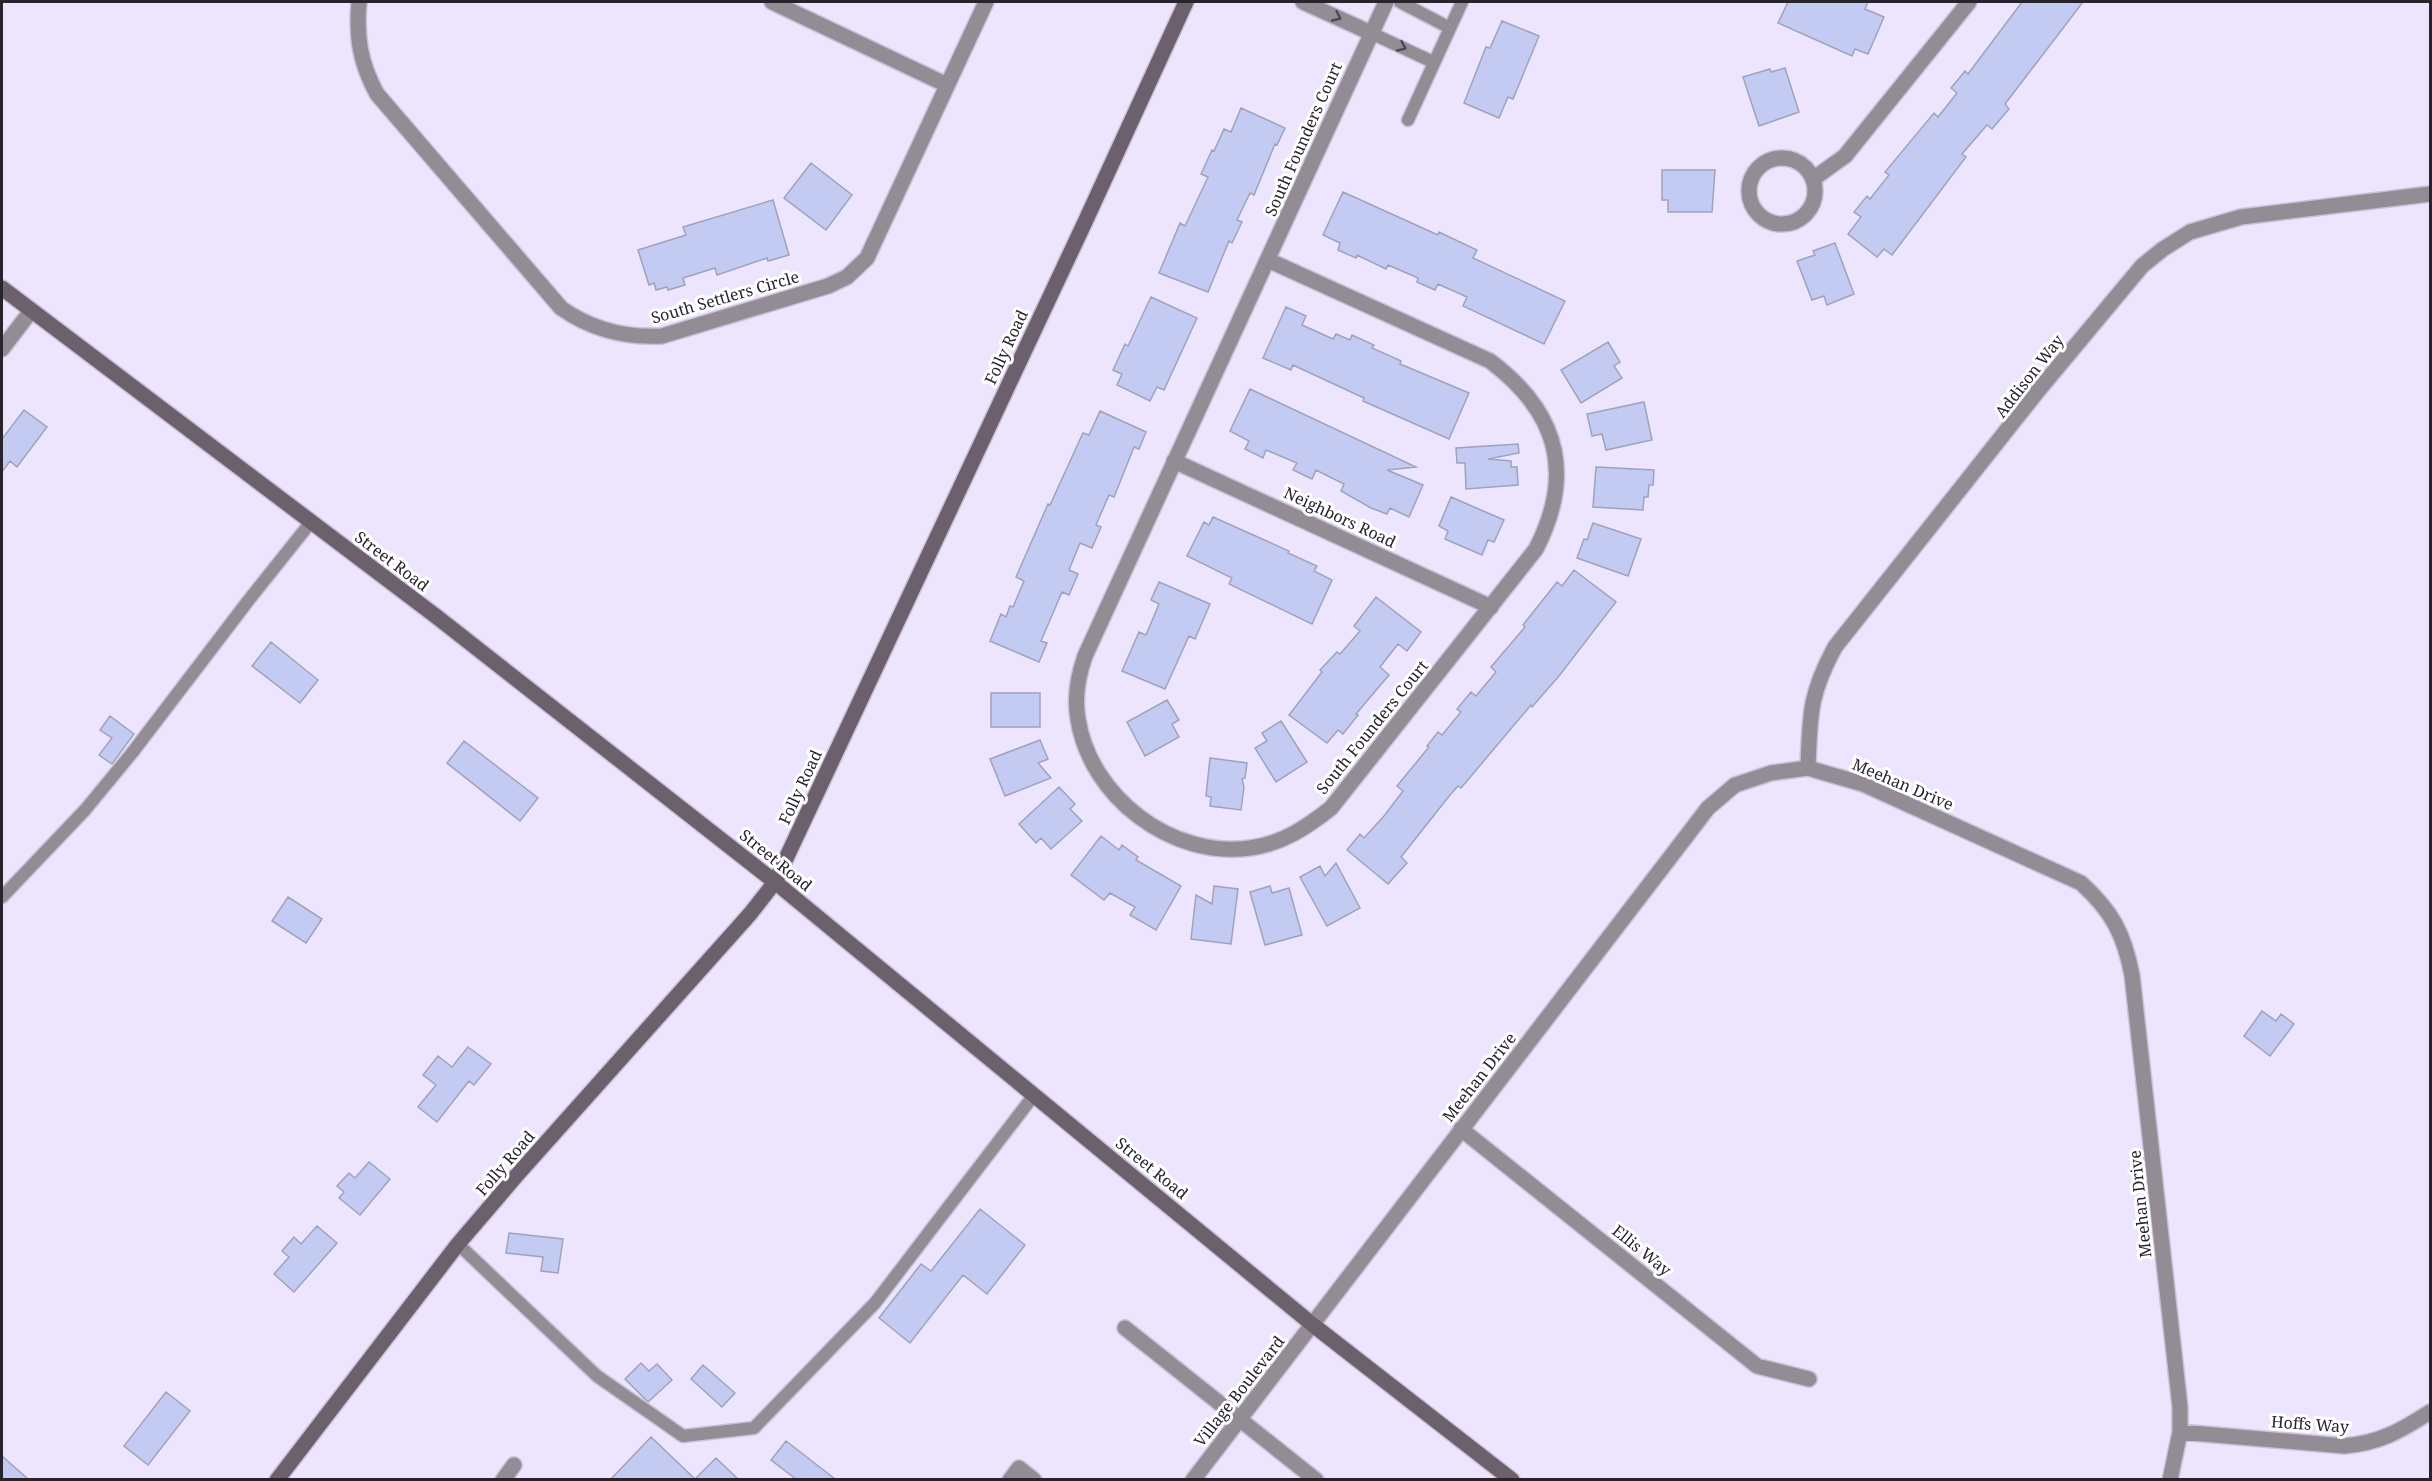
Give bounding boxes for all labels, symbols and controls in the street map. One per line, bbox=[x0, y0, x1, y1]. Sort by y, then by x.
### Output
one-way arrow bbox=[1331, 10, 1342, 22]
one-way arrow bbox=[1396, 40, 1407, 52]
street label: South Founders Court bbox=[1259, 58, 1347, 219]
street label: South Settlers Circle bbox=[648, 265, 802, 329]
street label: Folly Road bbox=[979, 306, 1033, 388]
street label: Addison Way bbox=[1990, 329, 2069, 422]
street label: Neighbors Road bbox=[1280, 481, 1400, 553]
street label: Street Road bbox=[350, 526, 434, 596]
street label: South Founders Court bbox=[1311, 655, 1433, 799]
street label: Folly Road bbox=[773, 746, 827, 828]
street label: Meehan Drive bbox=[1849, 753, 1957, 815]
street label: Street Road bbox=[735, 824, 817, 896]
street label: Meehan Drive bbox=[1437, 1028, 1521, 1126]
street label: Folly Road bbox=[471, 1126, 540, 1200]
street label: Street Road bbox=[1111, 1132, 1193, 1204]
street label: Meehan Drive bbox=[2123, 1149, 2157, 1259]
street label: Ellis Way bbox=[1608, 1220, 1677, 1281]
street label: Village Boulevard bbox=[1189, 1331, 1289, 1451]
street label: Hoffs Way bbox=[2270, 1410, 2351, 1438]

